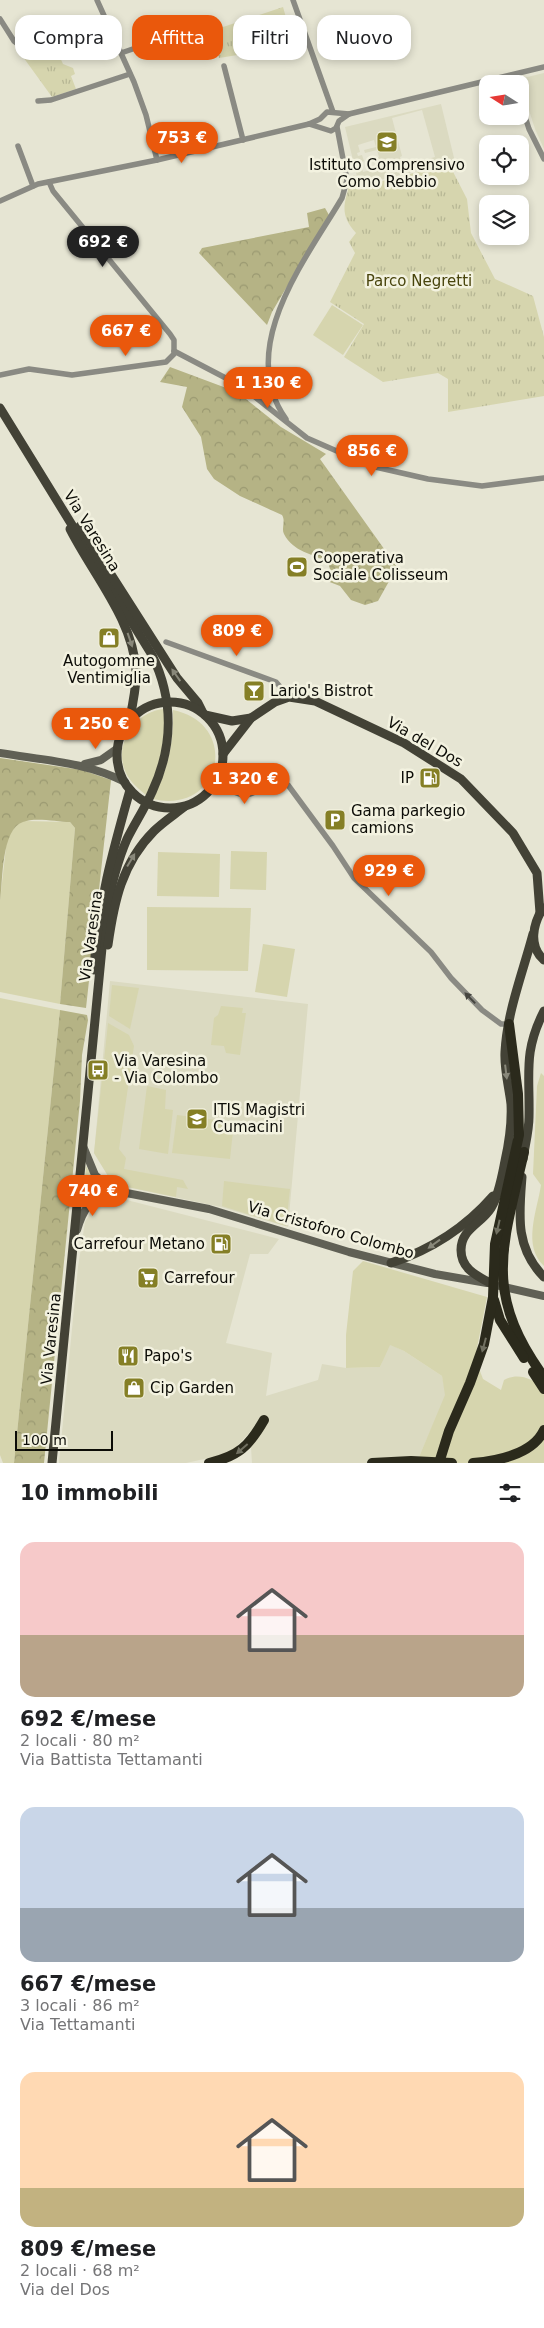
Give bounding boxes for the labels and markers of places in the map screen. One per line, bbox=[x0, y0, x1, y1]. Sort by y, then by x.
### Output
pin: 753 € bbox=[147, 121, 217, 164]
school or university icon: Istituto Comprensivo Como Rebbio bbox=[375, 130, 399, 154]
place label: Istituto Comprensivo Como Rebbio bbox=[309, 156, 465, 191]
pin: 692 € bbox=[68, 226, 138, 268]
pin: 667 € bbox=[91, 314, 161, 357]
pin: 1 130 € bbox=[222, 366, 314, 409]
pin: 856 € bbox=[337, 434, 407, 477]
place label: Cooperativa Sociale Colisseum bbox=[313, 549, 448, 584]
sports icon: Cooperativa Sociale Colisseum bbox=[285, 555, 309, 579]
pin: 809 € bbox=[202, 614, 272, 657]
shop icon: Autogomme Ventimiglia bbox=[97, 626, 121, 650]
place label: Autogomme Ventimiglia bbox=[63, 652, 155, 687]
bar icon: Lario's Bistrot bbox=[242, 679, 266, 703]
place label: Lario's Bistrot bbox=[270, 682, 373, 700]
pin: 1 250 € bbox=[50, 708, 142, 750]
pin: 1 320 € bbox=[199, 762, 291, 805]
fuel station icon: IP bbox=[418, 766, 442, 790]
place label: IP bbox=[401, 769, 414, 787]
place label: Gama parkegio camions bbox=[351, 802, 466, 837]
parking icon: Gama parkegio camions bbox=[323, 808, 347, 832]
pin: 929 € bbox=[354, 854, 424, 897]
place label: Via Varesina - Via Colombo bbox=[114, 1052, 219, 1087]
bus stop icon: Via Varesina - Via Colombo bbox=[86, 1058, 110, 1082]
place label: ITIS Magistri Cumacini bbox=[213, 1101, 305, 1136]
school or university icon: ITIS Magistri Cumacini bbox=[185, 1107, 209, 1131]
pin: 740 € bbox=[58, 1174, 128, 1217]
fuel station icon: Carrefour Metano bbox=[209, 1232, 233, 1256]
place label: Carrefour Metano bbox=[74, 1235, 205, 1253]
supermarket icon: Carrefour bbox=[136, 1266, 160, 1290]
place label: Carrefour bbox=[164, 1269, 236, 1287]
restaurant icon: Papo's bbox=[116, 1344, 140, 1368]
place label: Papo's bbox=[144, 1347, 192, 1365]
shop icon: Cip Garden bbox=[122, 1376, 146, 1400]
place label: Cip Garden bbox=[150, 1379, 234, 1397]

